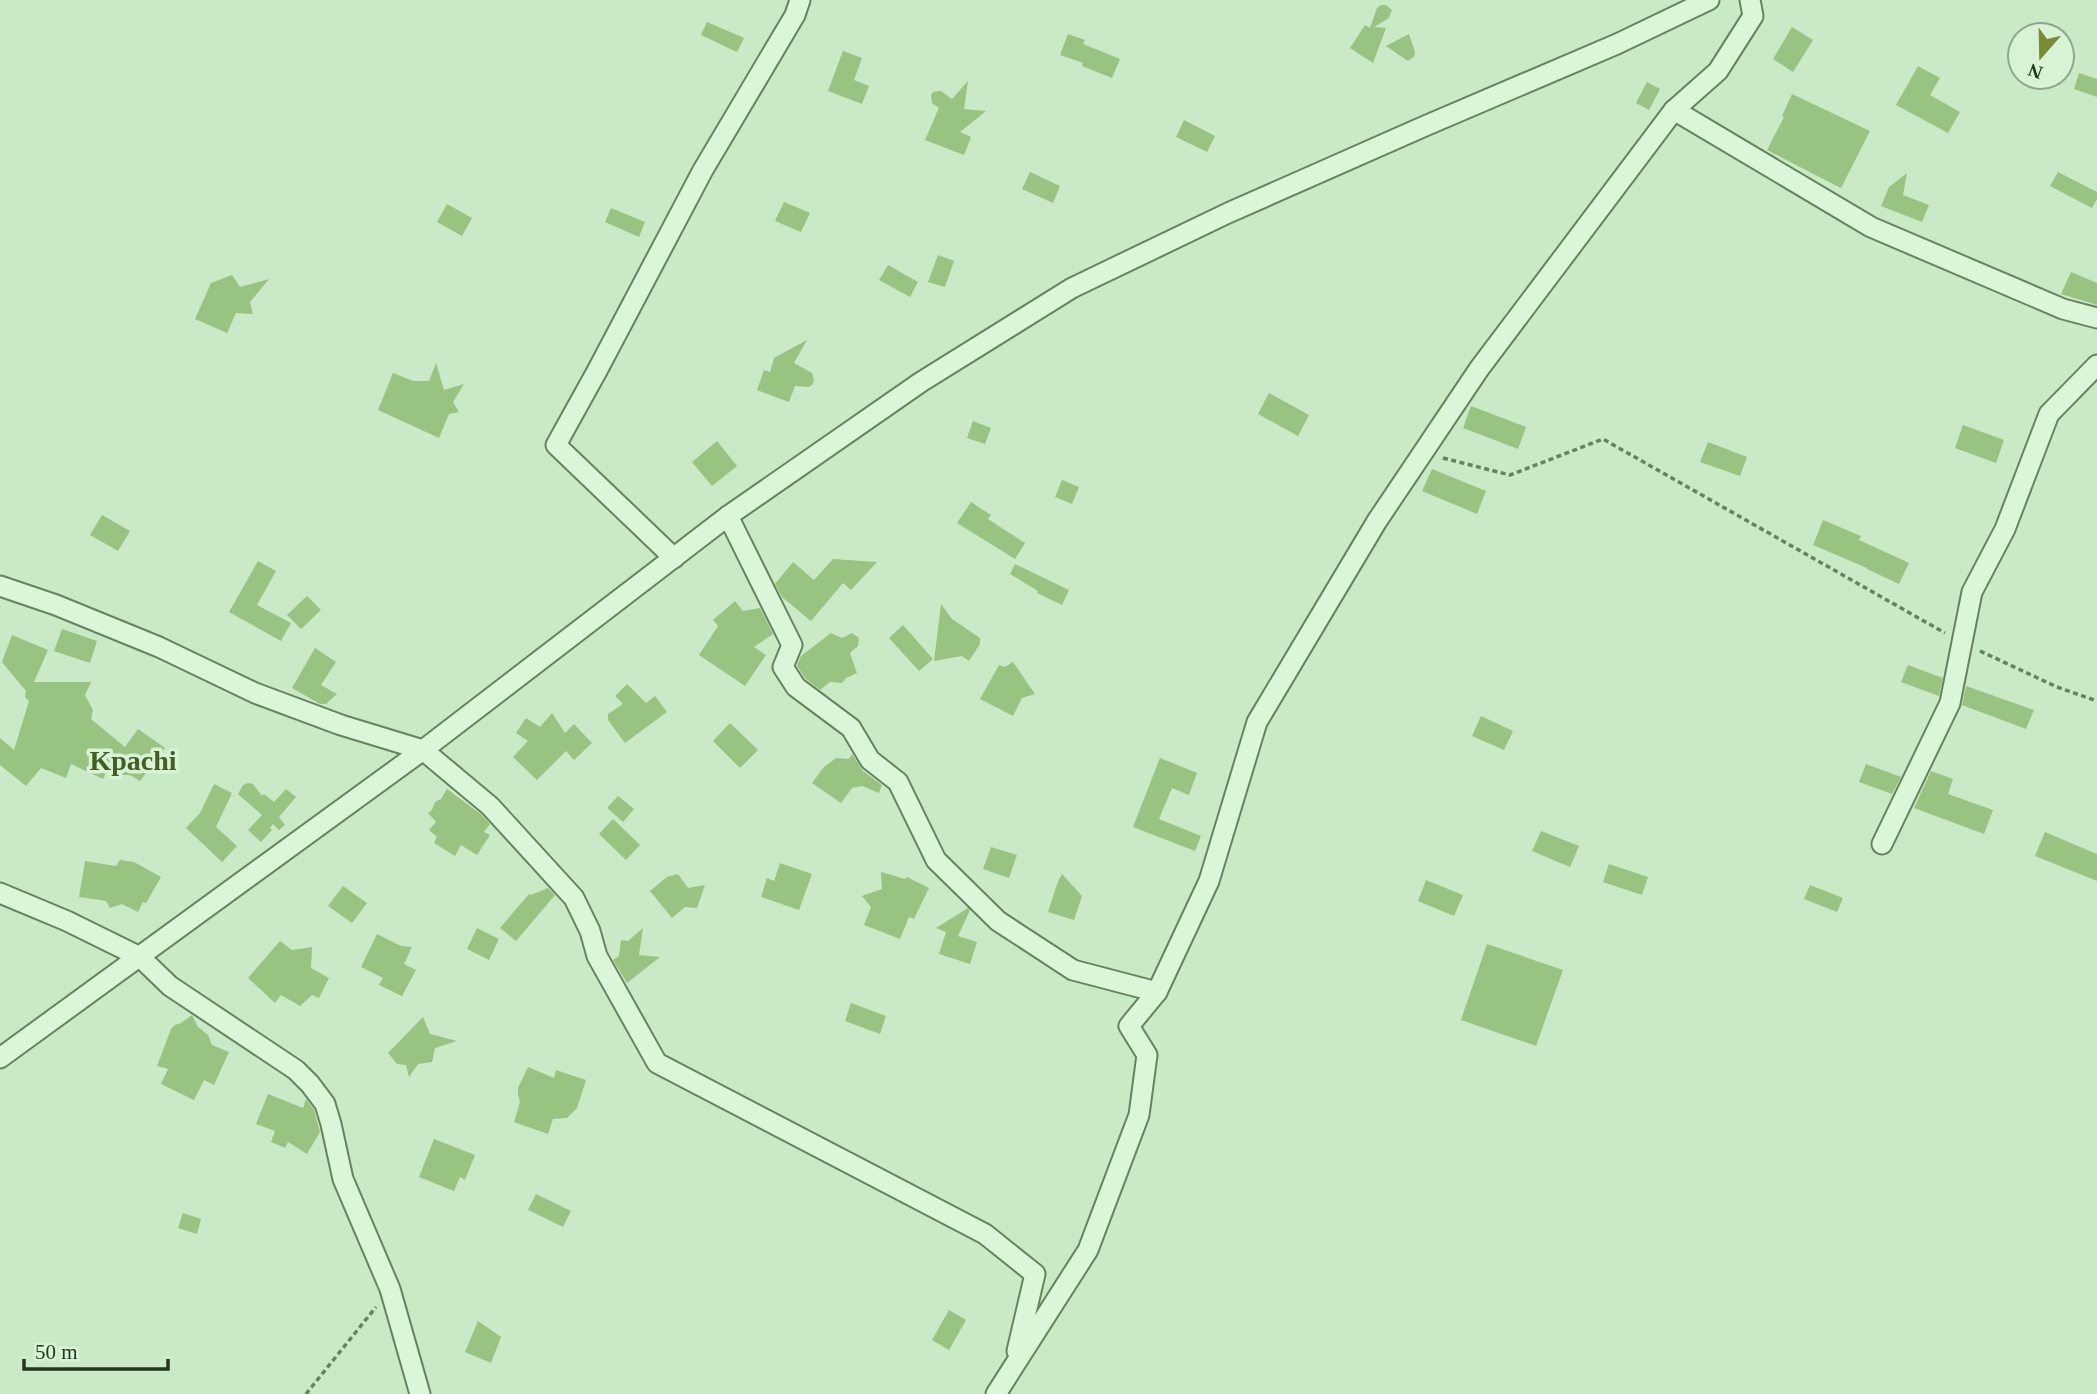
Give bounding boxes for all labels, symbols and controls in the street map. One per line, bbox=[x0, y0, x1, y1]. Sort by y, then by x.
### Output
north arrow bbox=[2006, 21, 2076, 91]
text: N bbox=[2025, 59, 2045, 84]
district label: Kpachi bbox=[89, 745, 177, 776]
scale bar bbox=[24, 1328, 168, 1372]
text: 50 m bbox=[35, 1340, 78, 1364]

